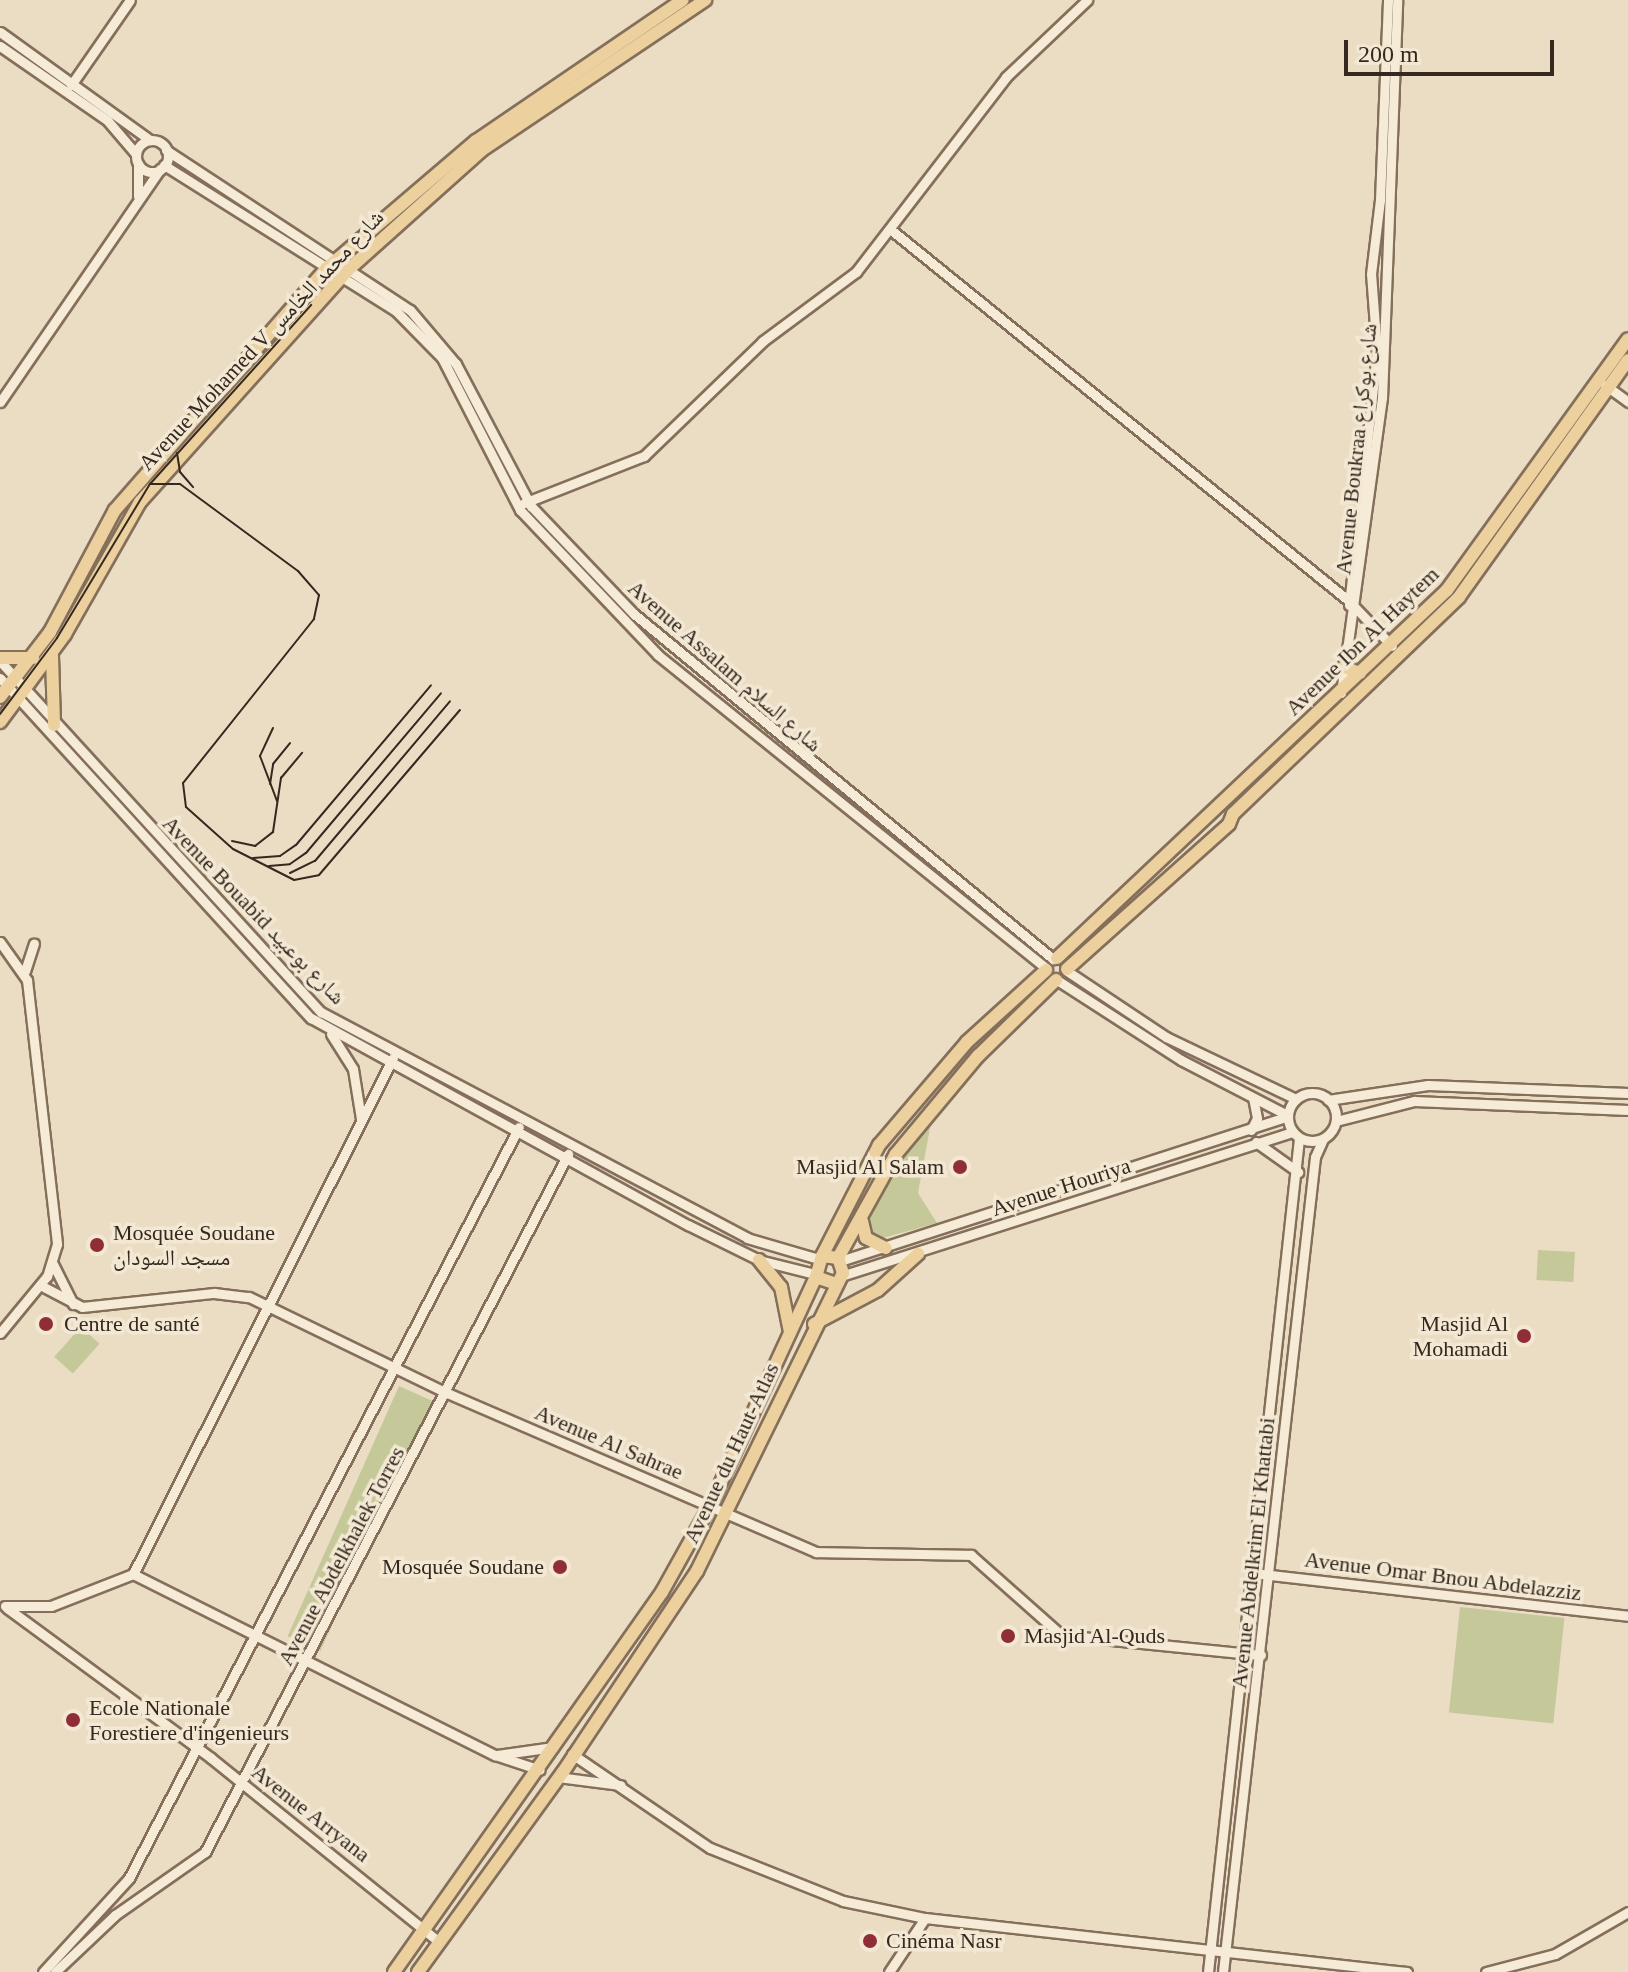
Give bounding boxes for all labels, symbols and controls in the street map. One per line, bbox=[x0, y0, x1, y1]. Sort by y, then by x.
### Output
scale bar bbox=[1348, 24, 1558, 74]
text: 200 m bbox=[1358, 41, 1419, 67]
street label: Avenue Mohamed V شارع محمد الخامس bbox=[133, 204, 389, 476]
street label: Avenue Boukraa شارع بوكراع bbox=[1330, 322, 1382, 576]
street label: Avenue Ibn Al Haytem bbox=[1279, 561, 1445, 721]
street label: Avenue Assalam شارع السلام bbox=[622, 574, 828, 758]
street label: Avenue Bouabid شارع بوعبيد bbox=[157, 810, 351, 1010]
street label: Avenue Houriya bbox=[988, 1152, 1134, 1222]
place label: Masjid Al Salam bbox=[795, 1154, 944, 1180]
marker: Masjid Al Salam bbox=[951, 1158, 969, 1176]
place label: Mosquée Soudane مسجد السودان bbox=[113, 1219, 275, 1270]
marker: Mosquée Soudane مسجد السودان bbox=[88, 1236, 106, 1254]
place label: Masjid Al Mohamadi bbox=[1413, 1310, 1508, 1362]
place label: Centre de santé bbox=[64, 1311, 200, 1337]
marker: Centre de santé bbox=[35, 1313, 57, 1335]
marker: Masjid Al Mohamadi bbox=[1515, 1327, 1533, 1345]
street label: Avenue du Haut-Atlas bbox=[678, 1358, 784, 1548]
street label: Avenue Al Sahrae bbox=[530, 1399, 688, 1485]
street label: Avenue Abdelkrim El Khattabi bbox=[1226, 1415, 1280, 1691]
street label: Avenue Abdelkhalek Torres bbox=[272, 1441, 410, 1671]
street label: Avenue Omar Bnou Abdelazziz bbox=[1302, 1546, 1584, 1606]
place label: Mosquée Soudane bbox=[382, 1554, 544, 1580]
marker: Mosquée Soudane bbox=[551, 1558, 569, 1576]
place label: Masjid Al-Quds bbox=[1024, 1623, 1166, 1649]
marker: Masjid Al-Quds bbox=[999, 1627, 1017, 1645]
place label: Ecole Nationale Forestiere d'ingenieurs bbox=[89, 1694, 289, 1746]
marker: Ecole Nationale Forestiere d'ingenieurs bbox=[64, 1711, 82, 1729]
street label: Avenue Arryana bbox=[246, 1758, 376, 1868]
place label: Cinéma Nasr bbox=[886, 1928, 1001, 1954]
marker: Cinéma Nasr bbox=[861, 1932, 879, 1950]

